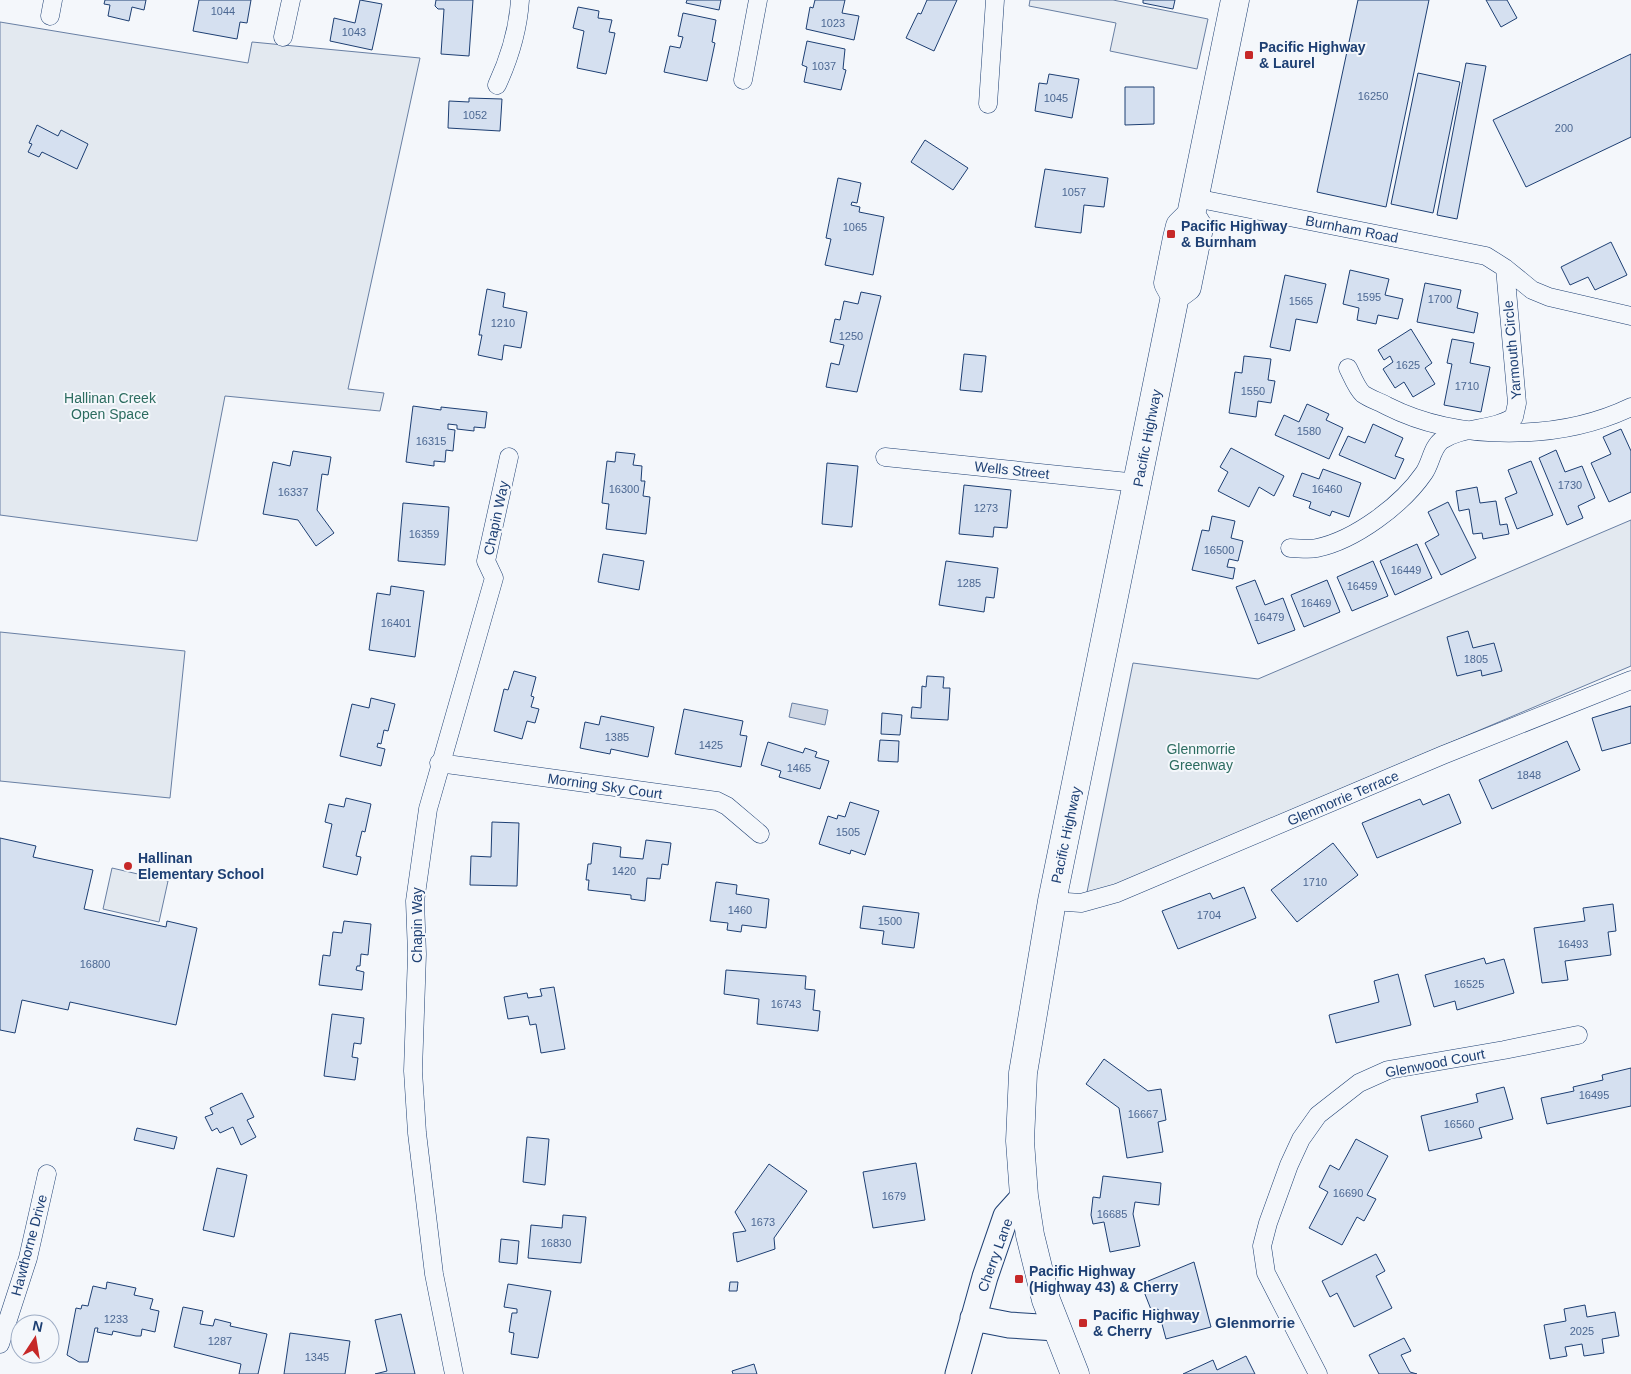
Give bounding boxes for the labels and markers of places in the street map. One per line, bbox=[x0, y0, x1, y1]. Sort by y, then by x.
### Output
place label: Pacific Highway & Laurel bbox=[1259, 39, 1366, 71]
marker: Pacific Highway & Laurel bbox=[1243, 49, 1255, 61]
place label: Pacific Highway & Burnham bbox=[1181, 218, 1288, 250]
marker: Pacific Highway & Burnham bbox=[1165, 228, 1177, 240]
place label: Hallinan Elementary School bbox=[138, 850, 264, 882]
marker: Hallinan Elementary School bbox=[122, 860, 134, 872]
place label: Pacific Highway (Highway 43) & Cherry bbox=[1029, 1263, 1179, 1295]
marker: Pacific Highway (Highway 43) & Cherry bbox=[1013, 1273, 1025, 1285]
place label: Pacific Highway & Cherry bbox=[1093, 1307, 1200, 1339]
marker: Pacific Highway & Cherry bbox=[1077, 1317, 1089, 1329]

